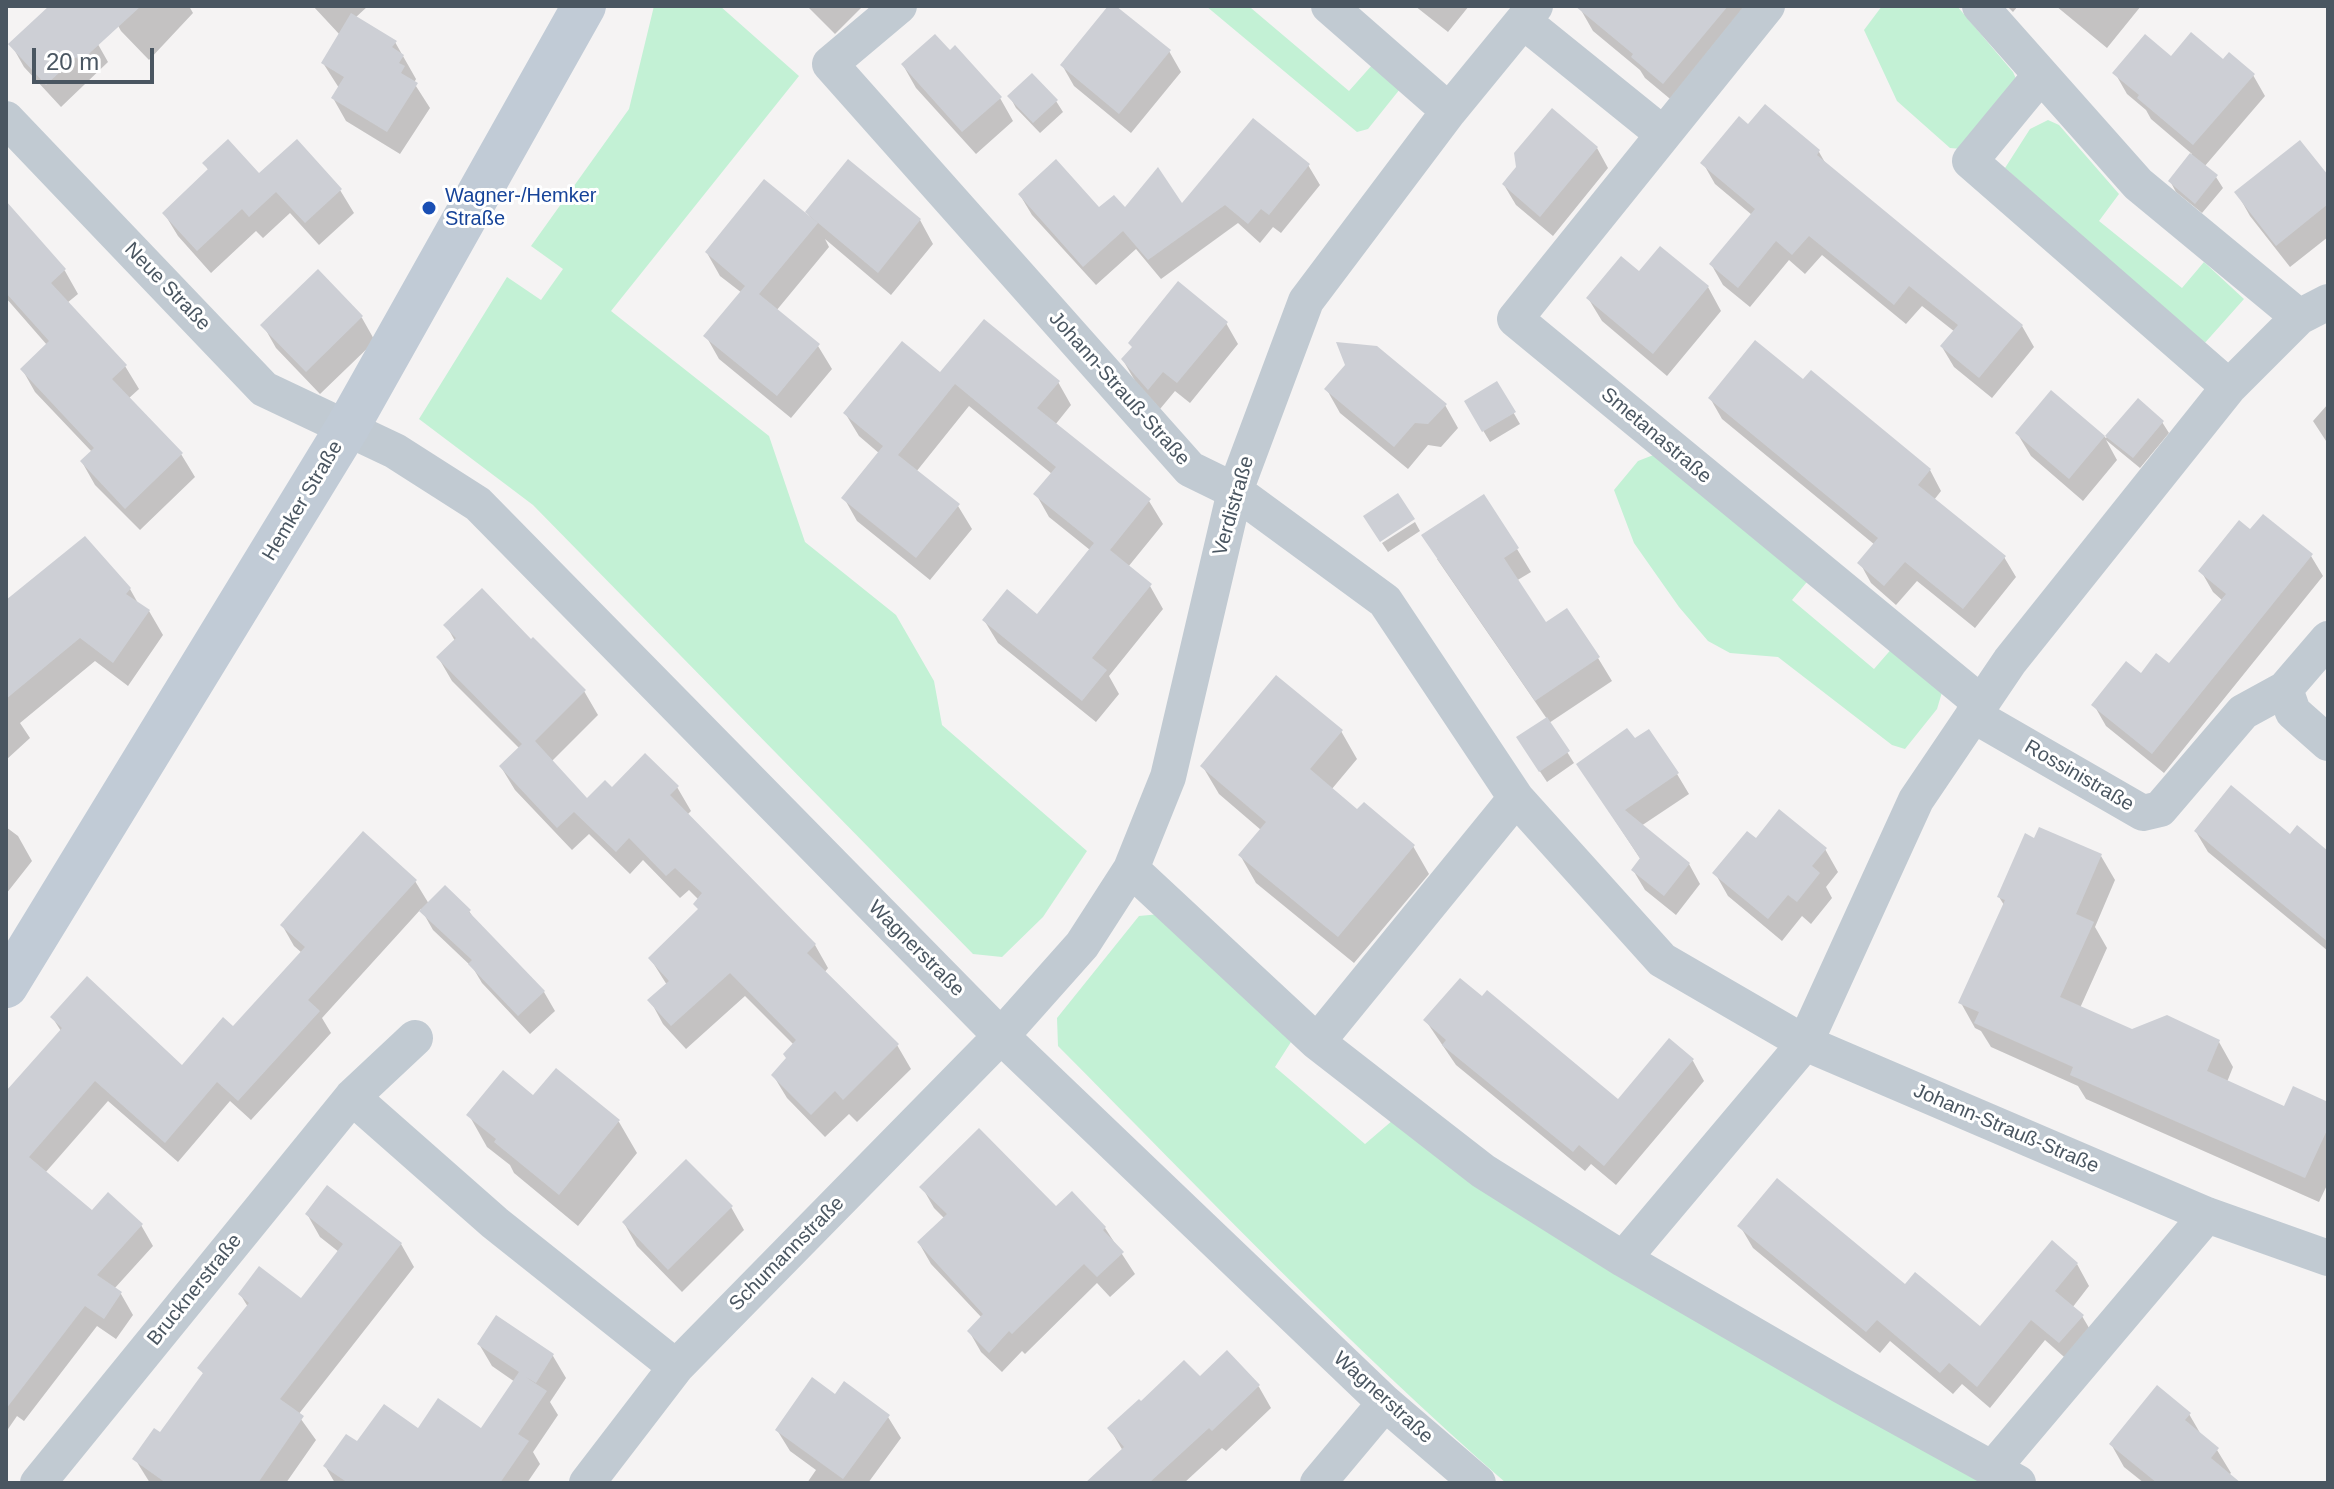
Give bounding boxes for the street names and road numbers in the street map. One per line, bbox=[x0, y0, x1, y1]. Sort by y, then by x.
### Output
street label: Neue Straße bbox=[119, 238, 215, 336]
street label: Johann-Strauß-Straße bbox=[1044, 307, 1194, 471]
street label: Smetanastraße bbox=[1596, 383, 1716, 489]
street label: Hemker Straße bbox=[258, 437, 348, 565]
street label: Verdistraße bbox=[1208, 454, 1260, 558]
street label: Rossinistraße bbox=[2020, 735, 2138, 817]
street label: Wagnerstraße bbox=[863, 896, 969, 1002]
street label: Johann-Strauß-Straße bbox=[1910, 1079, 2102, 1179]
street label: Schumannstraße bbox=[725, 1192, 849, 1316]
street label: Brucknerstraße bbox=[143, 1229, 247, 1351]
street label: Wagnerstraße bbox=[1328, 1347, 1438, 1449]

